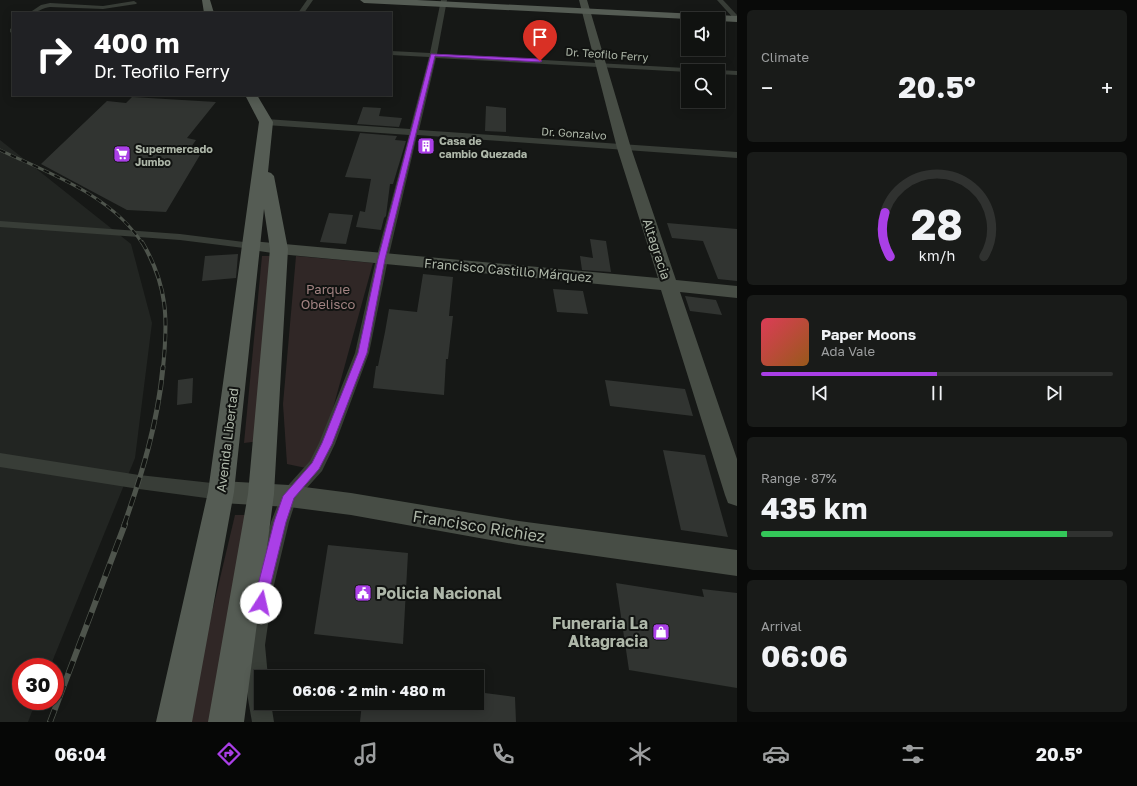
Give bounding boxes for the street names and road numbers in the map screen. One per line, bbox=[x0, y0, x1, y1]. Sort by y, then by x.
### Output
street label: Dr. Teofilo Ferry bbox=[565, 45, 649, 63]
street label: Dr. Gonzalvo bbox=[541, 124, 608, 142]
street label: Altagracia bbox=[640, 217, 674, 281]
street label: Francisco Castillo Márquez bbox=[424, 255, 593, 285]
street label: Avenida Libertad bbox=[213, 387, 241, 493]
street label: Francisco Richiez bbox=[411, 506, 547, 546]

